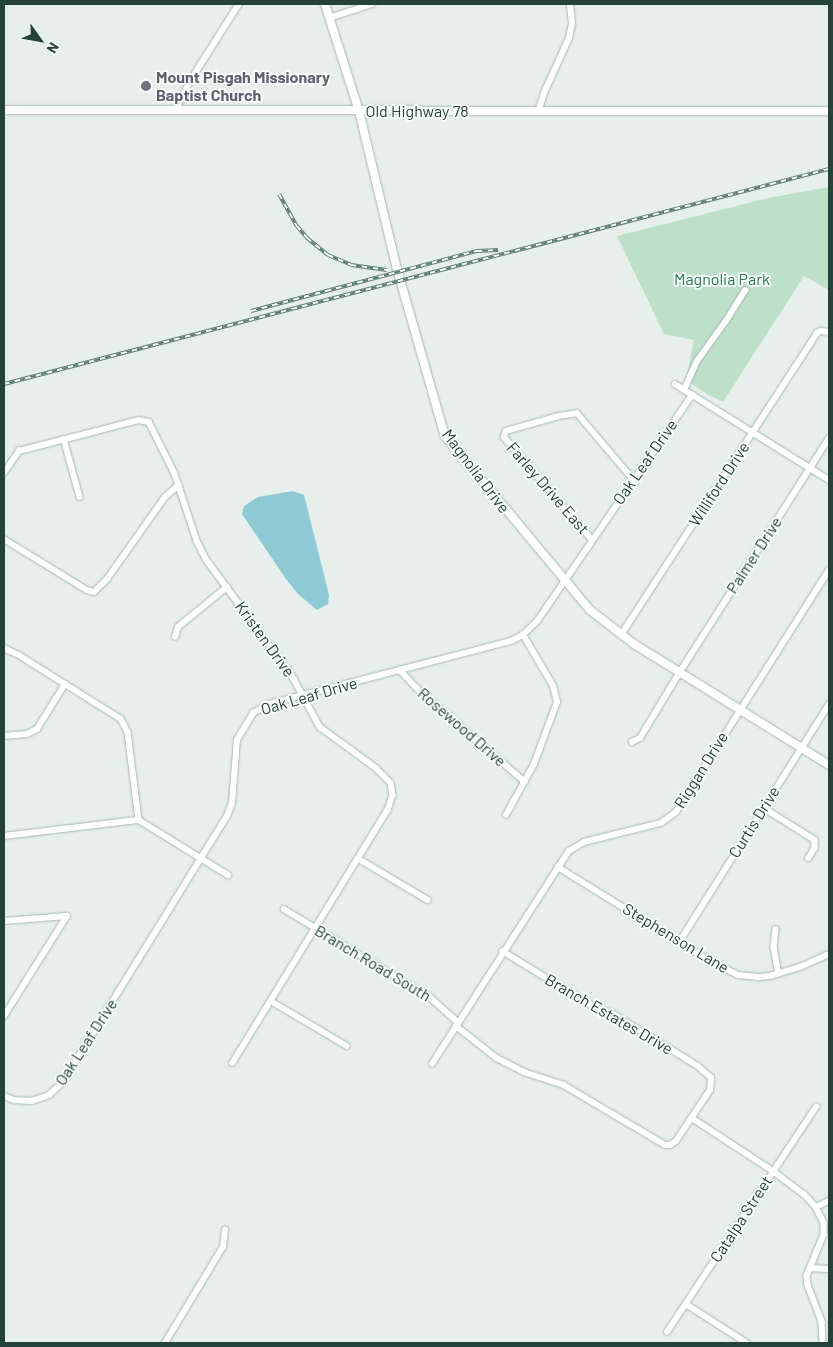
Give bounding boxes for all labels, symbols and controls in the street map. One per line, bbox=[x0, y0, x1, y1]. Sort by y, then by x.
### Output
north arrow bbox=[15, 15, 65, 65]
text: N bbox=[43, 40, 63, 57]
place label: Mount Pisgah Missionary Baptist Church bbox=[156, 67, 330, 105]
marker: Mount Pisgah Missionary Baptist Church bbox=[140, 80, 152, 92]
street label: Old Highway 78 bbox=[365, 101, 469, 121]
park label: Magnolia Park bbox=[674, 269, 770, 289]
street label: Oak Leaf Drive bbox=[609, 416, 681, 508]
street label: Magnolia Drive bbox=[438, 425, 514, 517]
street label: Farley Drive East bbox=[503, 438, 593, 538]
street label: Williford Drive bbox=[685, 438, 753, 530]
street label: Palmer Drive bbox=[722, 513, 786, 597]
street label: Kristen Drive bbox=[231, 597, 299, 681]
street label: Oak Leaf Drive bbox=[259, 673, 359, 719]
street label: Rosewood Drive bbox=[414, 683, 510, 771]
street label: Riggan Drive bbox=[670, 728, 732, 812]
street label: Curtis Drive bbox=[724, 783, 784, 861]
street label: Stephenson Lane bbox=[619, 899, 733, 977]
street label: Branch Road South bbox=[311, 921, 435, 1005]
street label: Branch Estates Drive bbox=[542, 970, 676, 1058]
street label: Oak Leaf Drive bbox=[51, 995, 121, 1089]
street label: Catalpa Street bbox=[706, 1172, 776, 1266]

